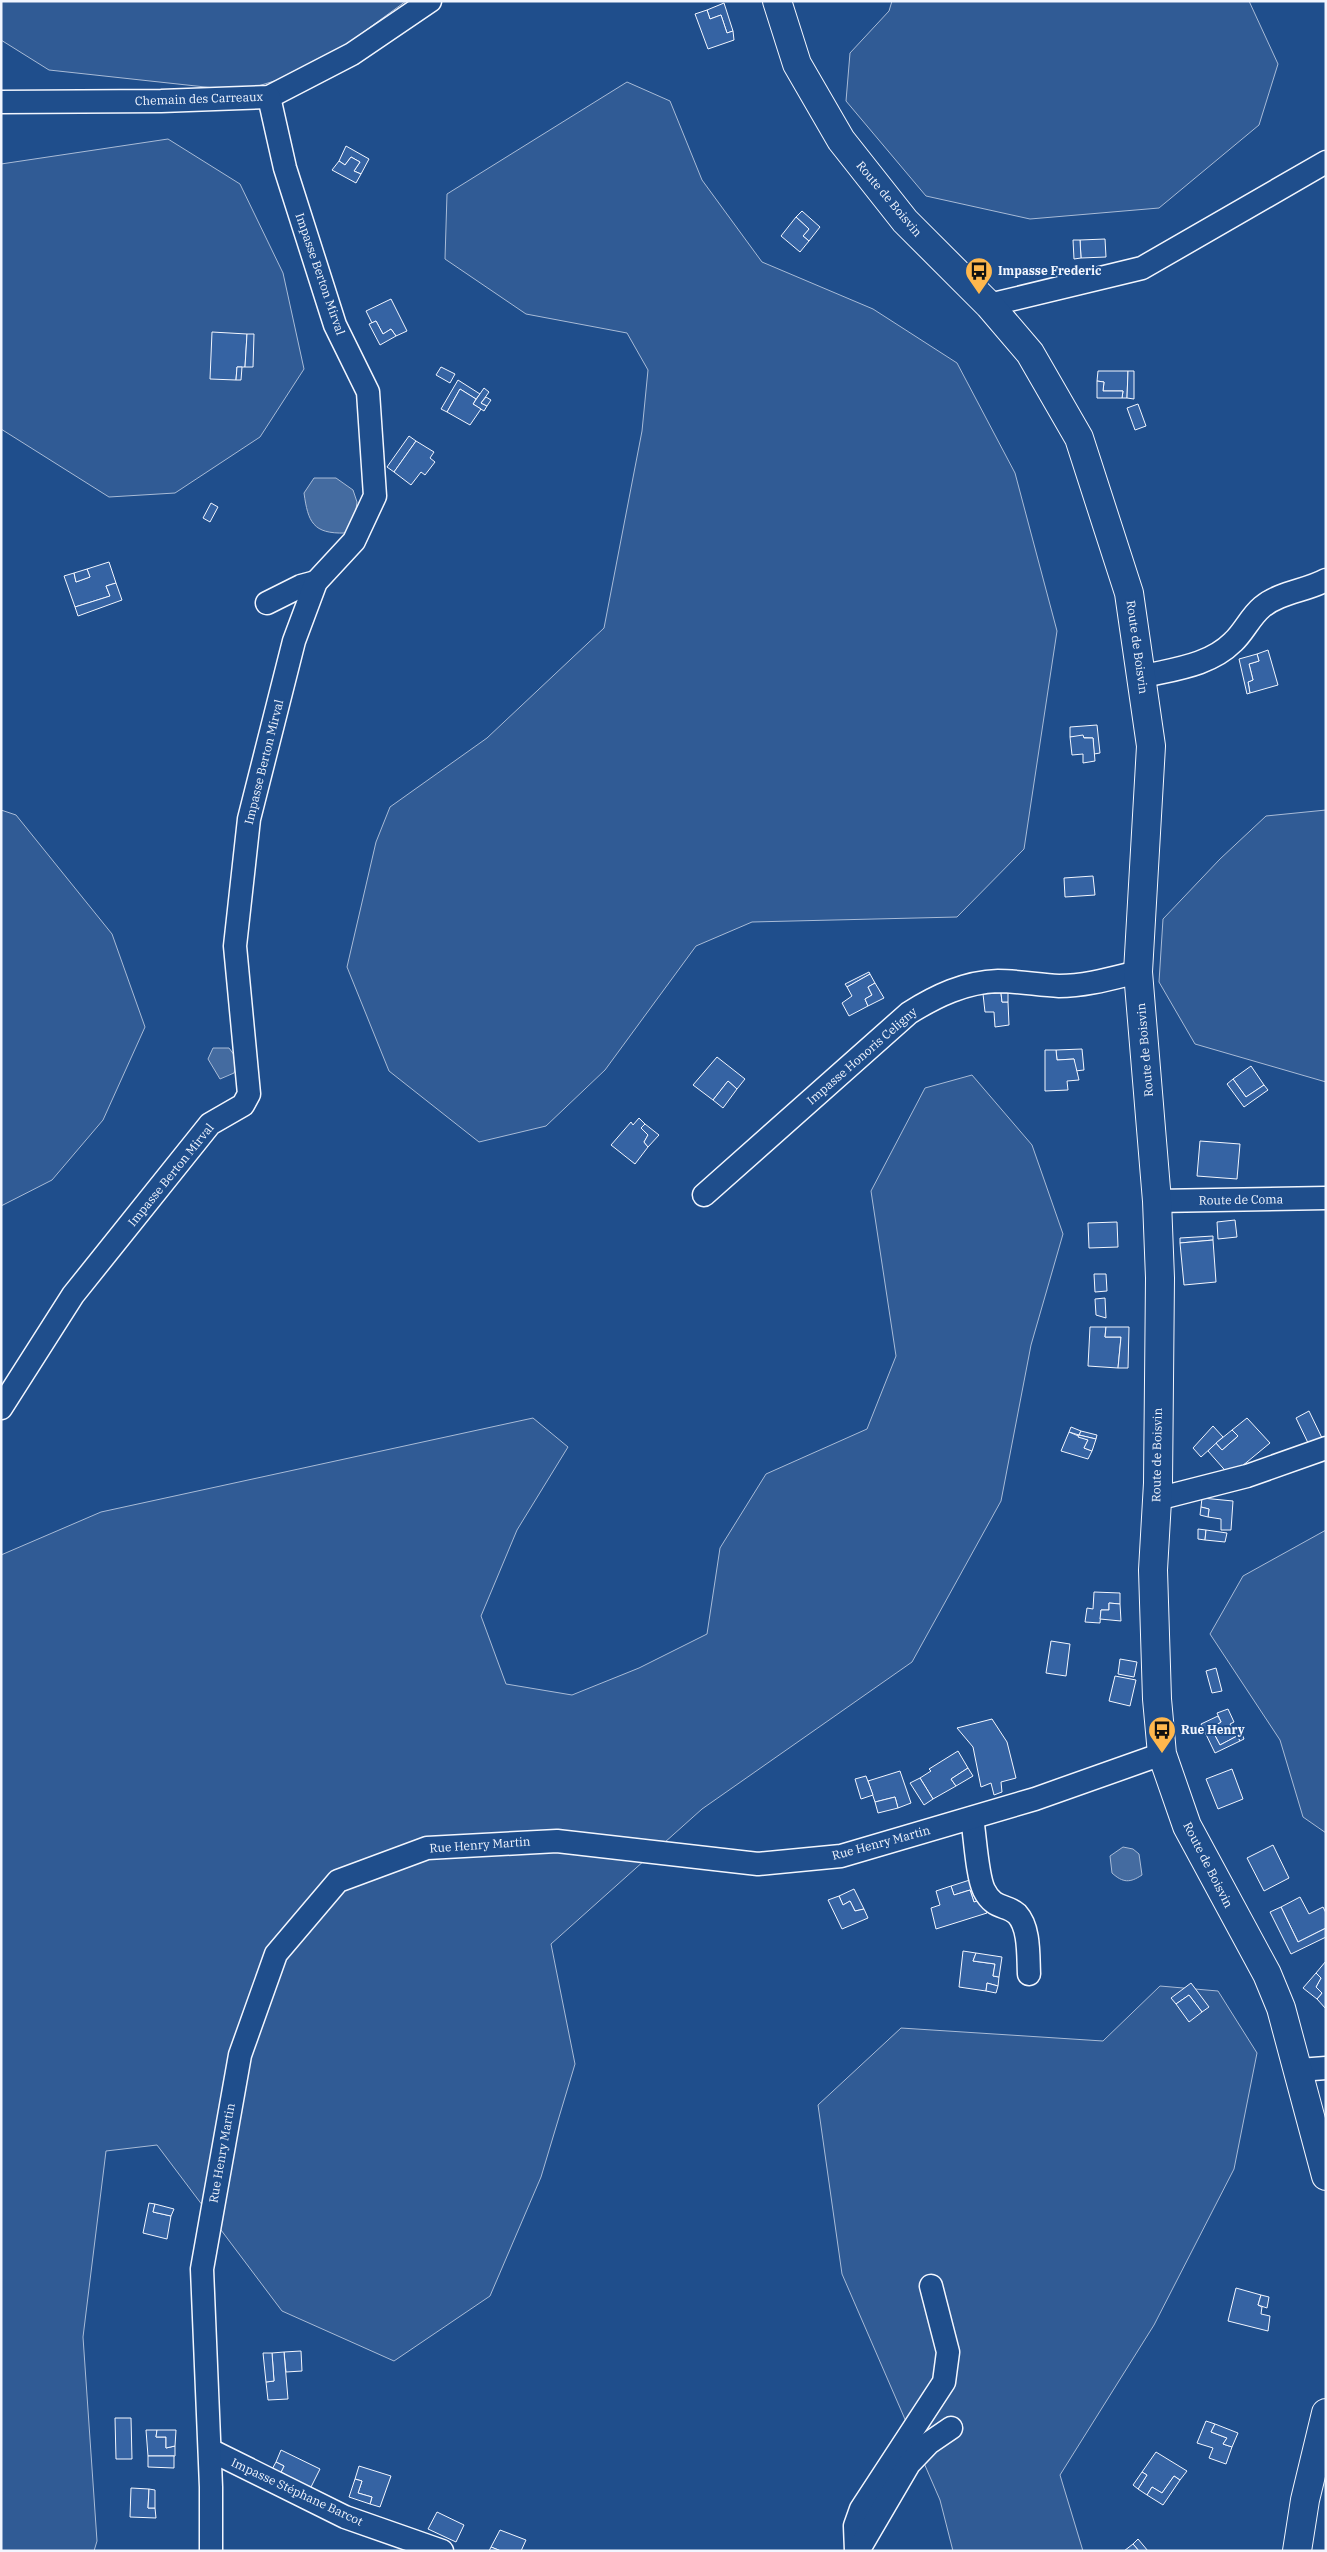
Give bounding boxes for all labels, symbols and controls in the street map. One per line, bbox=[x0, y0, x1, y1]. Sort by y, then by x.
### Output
street label: Chemain des Carreaux bbox=[135, 89, 264, 108]
street label: Route de Boisvin bbox=[853, 158, 926, 240]
street label: Impasse Berton Mirval bbox=[293, 211, 349, 337]
bus stop icon: Impasse Frederic bbox=[964, 256, 994, 295]
place label: Impasse Frederic bbox=[998, 263, 1102, 278]
street label: Route de Boisvin bbox=[1124, 599, 1152, 695]
street label: Impasse Berton Mirval bbox=[241, 698, 286, 826]
street label: Route de Boisvin bbox=[1133, 1002, 1156, 1098]
street label: Impasse Honoris Celigny bbox=[804, 1003, 920, 1107]
street label: Impasse Berton Mirval bbox=[124, 1120, 217, 1229]
street label: Route de Coma bbox=[1199, 1191, 1284, 1208]
street label: Route de Boisvin bbox=[1148, 1407, 1165, 1502]
bus stop icon: Rue Henry bbox=[1147, 1715, 1177, 1754]
place label: Rue Henry bbox=[1181, 1722, 1245, 1737]
street label: Route de Boisvin bbox=[1180, 1819, 1237, 1910]
street label: Rue Henry Martin bbox=[830, 1822, 932, 1863]
street label: Rue Henry Martin bbox=[429, 1833, 531, 1856]
street label: Rue Henry Martin bbox=[205, 2101, 238, 2204]
street label: Impasse Stéphane Barcot bbox=[229, 2454, 365, 2529]

